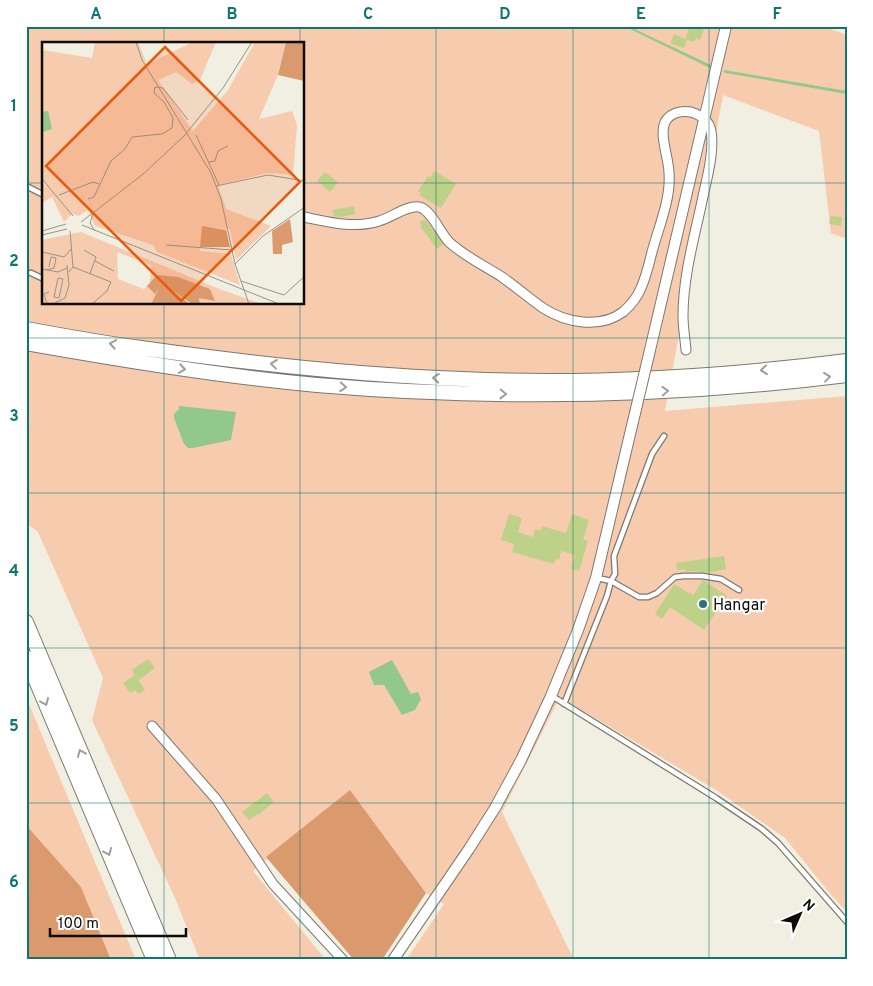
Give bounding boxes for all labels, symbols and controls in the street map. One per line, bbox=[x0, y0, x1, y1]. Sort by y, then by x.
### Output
text: A bbox=[90, 5, 102, 25]
text: B bbox=[226, 5, 238, 25]
text: C bbox=[363, 5, 373, 25]
text: D bbox=[499, 5, 511, 25]
text: E bbox=[636, 5, 646, 25]
text: F bbox=[772, 5, 782, 25]
inset map bbox=[42, 42, 305, 305]
text: 1 bbox=[11, 97, 17, 117]
text: 2 bbox=[9, 252, 19, 272]
one-way arrow bbox=[108, 339, 117, 349]
one-way arrow bbox=[270, 359, 278, 370]
one-way arrow bbox=[178, 363, 186, 374]
one-way arrow bbox=[759, 364, 767, 375]
one-way arrow bbox=[432, 372, 440, 383]
one-way arrow bbox=[824, 372, 832, 383]
one-way arrow bbox=[340, 381, 348, 392]
one-way arrow bbox=[662, 386, 670, 397]
one-way arrow bbox=[500, 389, 507, 399]
text: 3 bbox=[9, 407, 19, 427]
text: 4 bbox=[9, 562, 19, 582]
place label: Hangar bbox=[713, 596, 766, 616]
marker: Hangar bbox=[697, 598, 709, 610]
one-way arrow bbox=[39, 697, 50, 706]
text: 5 bbox=[9, 717, 19, 737]
one-way arrow bbox=[77, 749, 88, 758]
one-way arrow bbox=[102, 847, 113, 856]
text: 6 bbox=[9, 873, 19, 893]
north arrow bbox=[776, 888, 826, 938]
text: N bbox=[799, 896, 818, 915]
scale bar bbox=[50, 906, 186, 938]
text: 100 m bbox=[58, 915, 99, 934]

